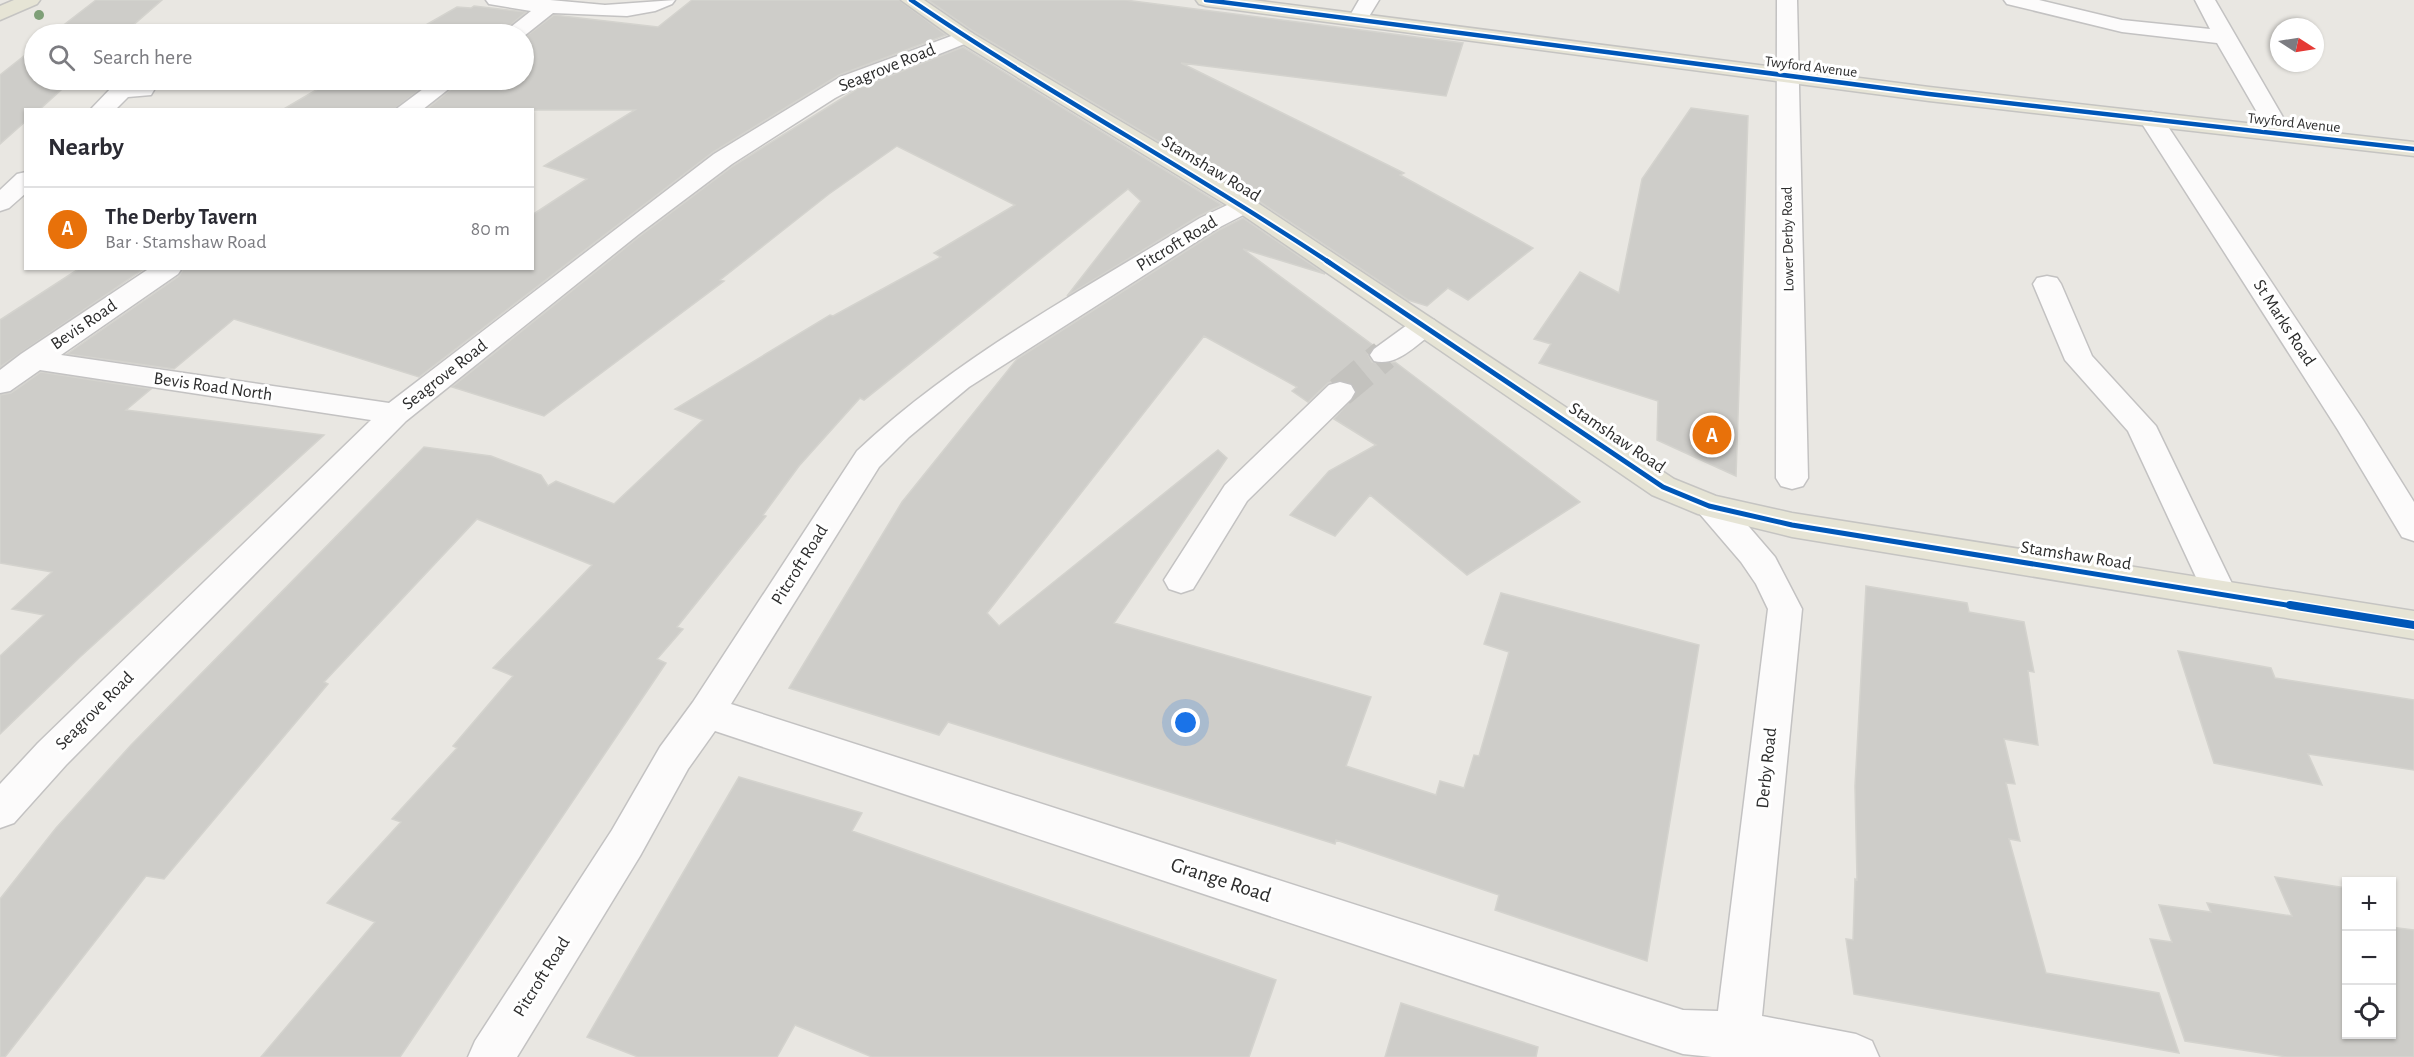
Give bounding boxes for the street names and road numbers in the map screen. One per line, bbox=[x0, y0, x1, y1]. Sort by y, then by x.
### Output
street label: Seagrove Road bbox=[836, 40, 938, 96]
street label: Twyford Avenue bbox=[1764, 54, 1858, 80]
street label: Twyford Avenue bbox=[2247, 111, 2341, 135]
street label: Stamshaw Road bbox=[1158, 132, 1264, 206]
street label: Lower Derby Road bbox=[1780, 186, 1796, 292]
street label: Pitcroft Road bbox=[1134, 213, 1220, 275]
street label: St Marks Road bbox=[2250, 277, 2318, 369]
street label: Bevis Road bbox=[48, 297, 120, 353]
street label: Seagrove Road bbox=[399, 336, 491, 414]
street label: Bevis Road North bbox=[152, 370, 274, 404]
street label: Stamshaw Road bbox=[1566, 399, 1668, 477]
street label: Pitcroft Road bbox=[768, 522, 832, 608]
street label: Stamshaw Road bbox=[2019, 538, 2133, 574]
street label: Seagrove Road bbox=[52, 668, 138, 754]
street label: Derby Road bbox=[1754, 727, 1780, 809]
street label: Grange Road bbox=[1168, 854, 1274, 906]
street label: Pitcroft Road bbox=[510, 934, 574, 1020]

